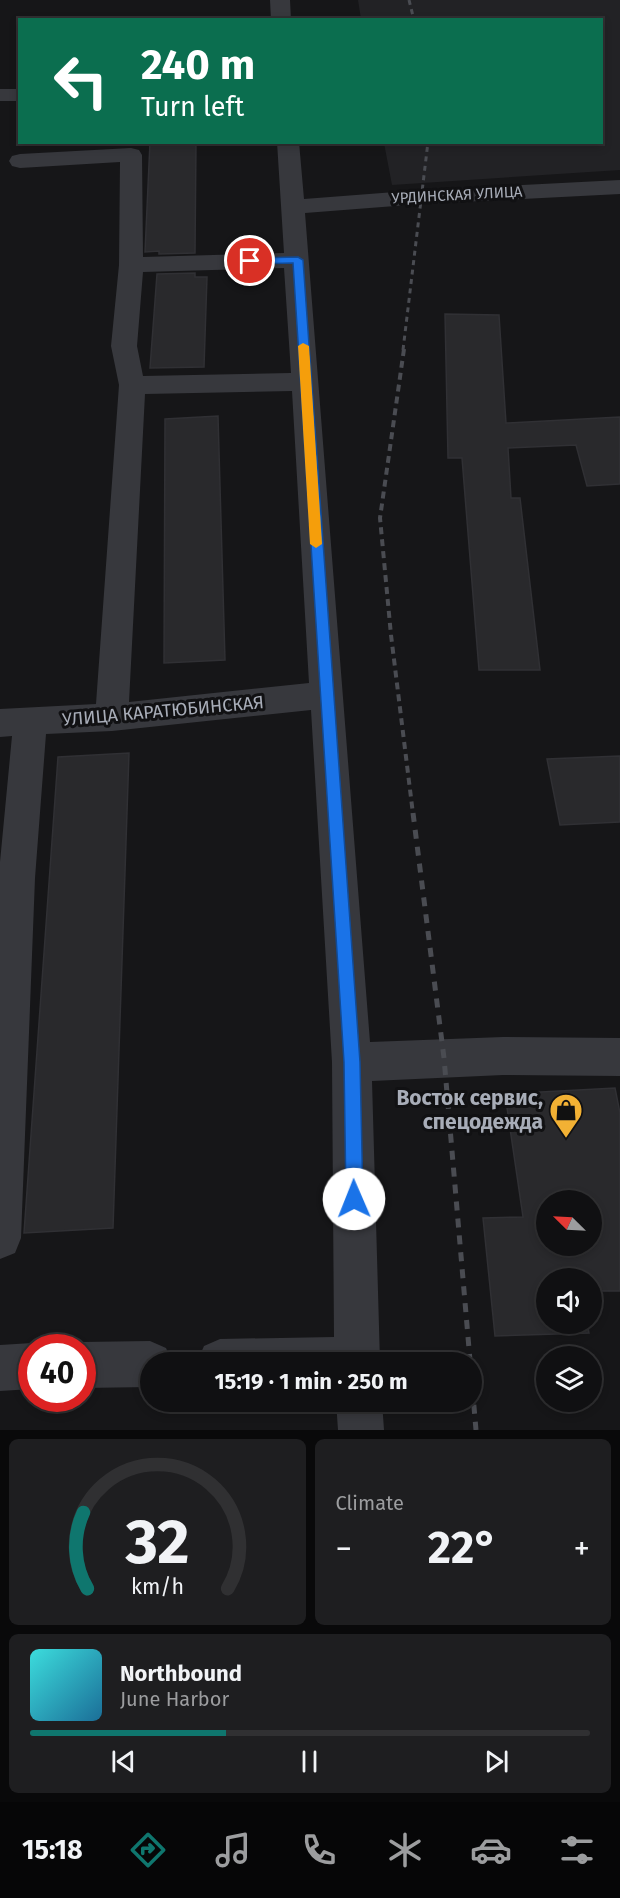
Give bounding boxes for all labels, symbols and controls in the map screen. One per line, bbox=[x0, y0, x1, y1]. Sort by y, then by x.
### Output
text: 240 m bbox=[141, 40, 255, 90]
icon: left bbox=[42, 42, 120, 120]
text: Turn left bbox=[141, 91, 244, 123]
street label: УРДИНСКАЯ УЛИЦА bbox=[391, 183, 523, 207]
pin bbox=[224, 235, 275, 286]
icon: arrive bbox=[233, 244, 266, 277]
street label: УЛИЦА КАРАТЮБИНСКАЯ bbox=[61, 691, 265, 731]
place label: Восток сервис, спецодежда bbox=[396, 1085, 543, 1135]
shop icon: Восток сервис, спецодежда bbox=[548, 1092, 584, 1139]
position arrow bbox=[322, 1167, 386, 1231]
north arrow bbox=[536, 1190, 602, 1256]
map controls bbox=[536, 1190, 602, 1412]
button: sound bbox=[536, 1268, 602, 1334]
speed limit sign: 40 bbox=[18, 1334, 96, 1412]
button: layers bbox=[536, 1346, 602, 1412]
text: 15:19 · 1 min · 250 m bbox=[214, 1368, 408, 1395]
text: Climate bbox=[336, 1491, 404, 1515]
text: 32 bbox=[124, 1505, 189, 1580]
text: 22° bbox=[428, 1521, 498, 1575]
text: − bbox=[336, 1529, 352, 1569]
text: + bbox=[574, 1529, 590, 1569]
text: km/h bbox=[131, 1574, 184, 1600]
text: Northbound bbox=[120, 1660, 242, 1687]
text: June Harbor bbox=[120, 1687, 229, 1711]
icon: previous bbox=[107, 1745, 140, 1778]
icon: pause bbox=[293, 1745, 326, 1778]
icon: next bbox=[480, 1745, 513, 1778]
icon: directions bbox=[127, 1829, 169, 1871]
icon: music bbox=[212, 1829, 254, 1871]
icon: phone bbox=[298, 1829, 340, 1871]
icon: climate bbox=[384, 1829, 426, 1871]
icon: car bbox=[470, 1829, 512, 1871]
icon: filters bbox=[556, 1829, 598, 1871]
text: 15:18 bbox=[22, 1834, 83, 1866]

